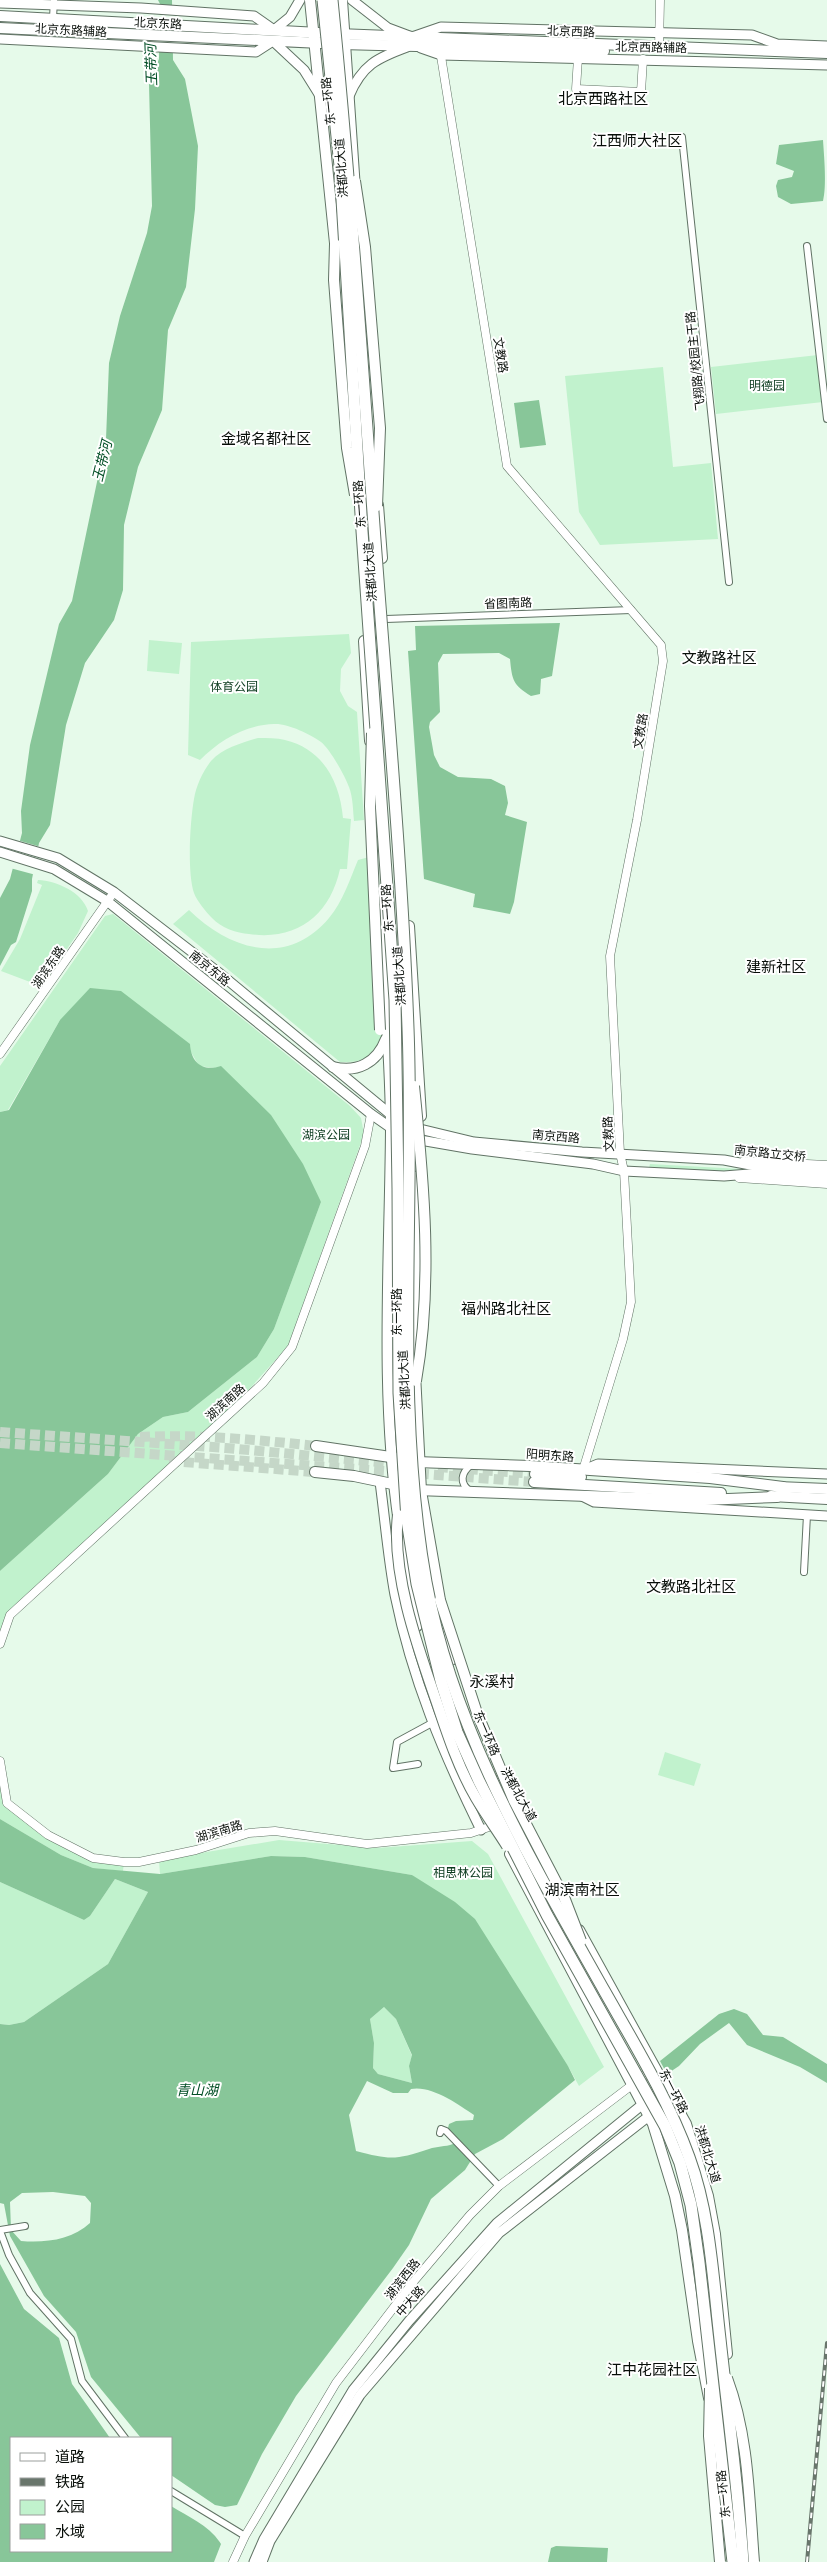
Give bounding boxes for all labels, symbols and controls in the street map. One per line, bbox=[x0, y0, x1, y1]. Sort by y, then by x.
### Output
street label: 北京东路 bbox=[134, 14, 182, 32]
street label: 北京东路辅路 bbox=[35, 21, 107, 39]
street label: 北京西路 bbox=[547, 23, 595, 39]
street label: 北京西路辅路 bbox=[615, 39, 687, 55]
water label: 玉带河 bbox=[141, 41, 161, 86]
street label: 东一环路 bbox=[318, 76, 338, 126]
district label: 北京西路社区 bbox=[558, 89, 648, 108]
district label: 江西师大社区 bbox=[592, 131, 682, 150]
street label: 洪都北大道 bbox=[331, 138, 351, 198]
street label: 飞翔路/校园主干路 bbox=[682, 310, 708, 412]
street label: 文教路 bbox=[491, 336, 511, 374]
park label: 明德园 bbox=[749, 378, 785, 393]
district label: 金域名都社区 bbox=[221, 429, 311, 448]
water label: 玉带河 bbox=[88, 436, 117, 484]
street label: 东一环路 bbox=[350, 480, 368, 528]
street label: 洪都北大道 bbox=[360, 542, 380, 602]
street label: 省图南路 bbox=[484, 595, 532, 611]
district label: 文教路社区 bbox=[681, 648, 757, 667]
park label: 体育公园 bbox=[210, 679, 258, 694]
street label: 文教路 bbox=[630, 712, 650, 750]
street label: 东一环路 bbox=[378, 884, 396, 932]
street label: 湖滨东路 bbox=[28, 943, 68, 991]
street label: 洪都北大道 bbox=[389, 946, 409, 1006]
street label: 南京东路 bbox=[187, 947, 233, 989]
district label: 建新社区 bbox=[746, 957, 806, 976]
street label: 文教路 bbox=[600, 1116, 616, 1152]
street label: 南京西路 bbox=[531, 1126, 581, 1146]
park label: 湖滨公园 bbox=[302, 1127, 350, 1142]
street label: 南京路立交桥 bbox=[733, 1142, 807, 1164]
street label: 东一环路 bbox=[389, 1288, 404, 1336]
district label: 福州路北社区 bbox=[461, 1299, 551, 1318]
street label: 洪都北大道 bbox=[395, 1350, 413, 1410]
street label: 湖滨南路 bbox=[202, 1380, 248, 1424]
street label: 阳明东路 bbox=[526, 1446, 574, 1464]
district label: 文教路北社区 bbox=[646, 1577, 736, 1596]
district label: 永溪村 bbox=[469, 1672, 515, 1691]
street label: 东一环路 bbox=[471, 1708, 503, 1758]
street label: 洪都北大道 bbox=[498, 1764, 540, 1824]
street label: 湖滨南路 bbox=[194, 1817, 244, 1845]
park label: 相思林公园 bbox=[433, 1865, 493, 1880]
district label: 湖滨南社区 bbox=[544, 1880, 620, 1899]
street label: 东一环路 bbox=[656, 2066, 692, 2116]
water label: 青山湖 bbox=[176, 2081, 220, 2099]
street label: 洪都北大道 bbox=[692, 2123, 724, 2185]
street label: 湖滨西路 bbox=[381, 2255, 423, 2303]
street label: 中大路 bbox=[393, 2282, 427, 2320]
district label: 江中花园社区 bbox=[607, 2360, 697, 2379]
legend bbox=[10, 2437, 172, 2552]
text: 道路 bbox=[55, 2447, 85, 2466]
street label: 东一环路 bbox=[713, 2469, 733, 2519]
text: 铁路 bbox=[55, 2472, 85, 2491]
text: 公园 bbox=[55, 2497, 85, 2516]
text: 水域 bbox=[55, 2522, 85, 2541]

